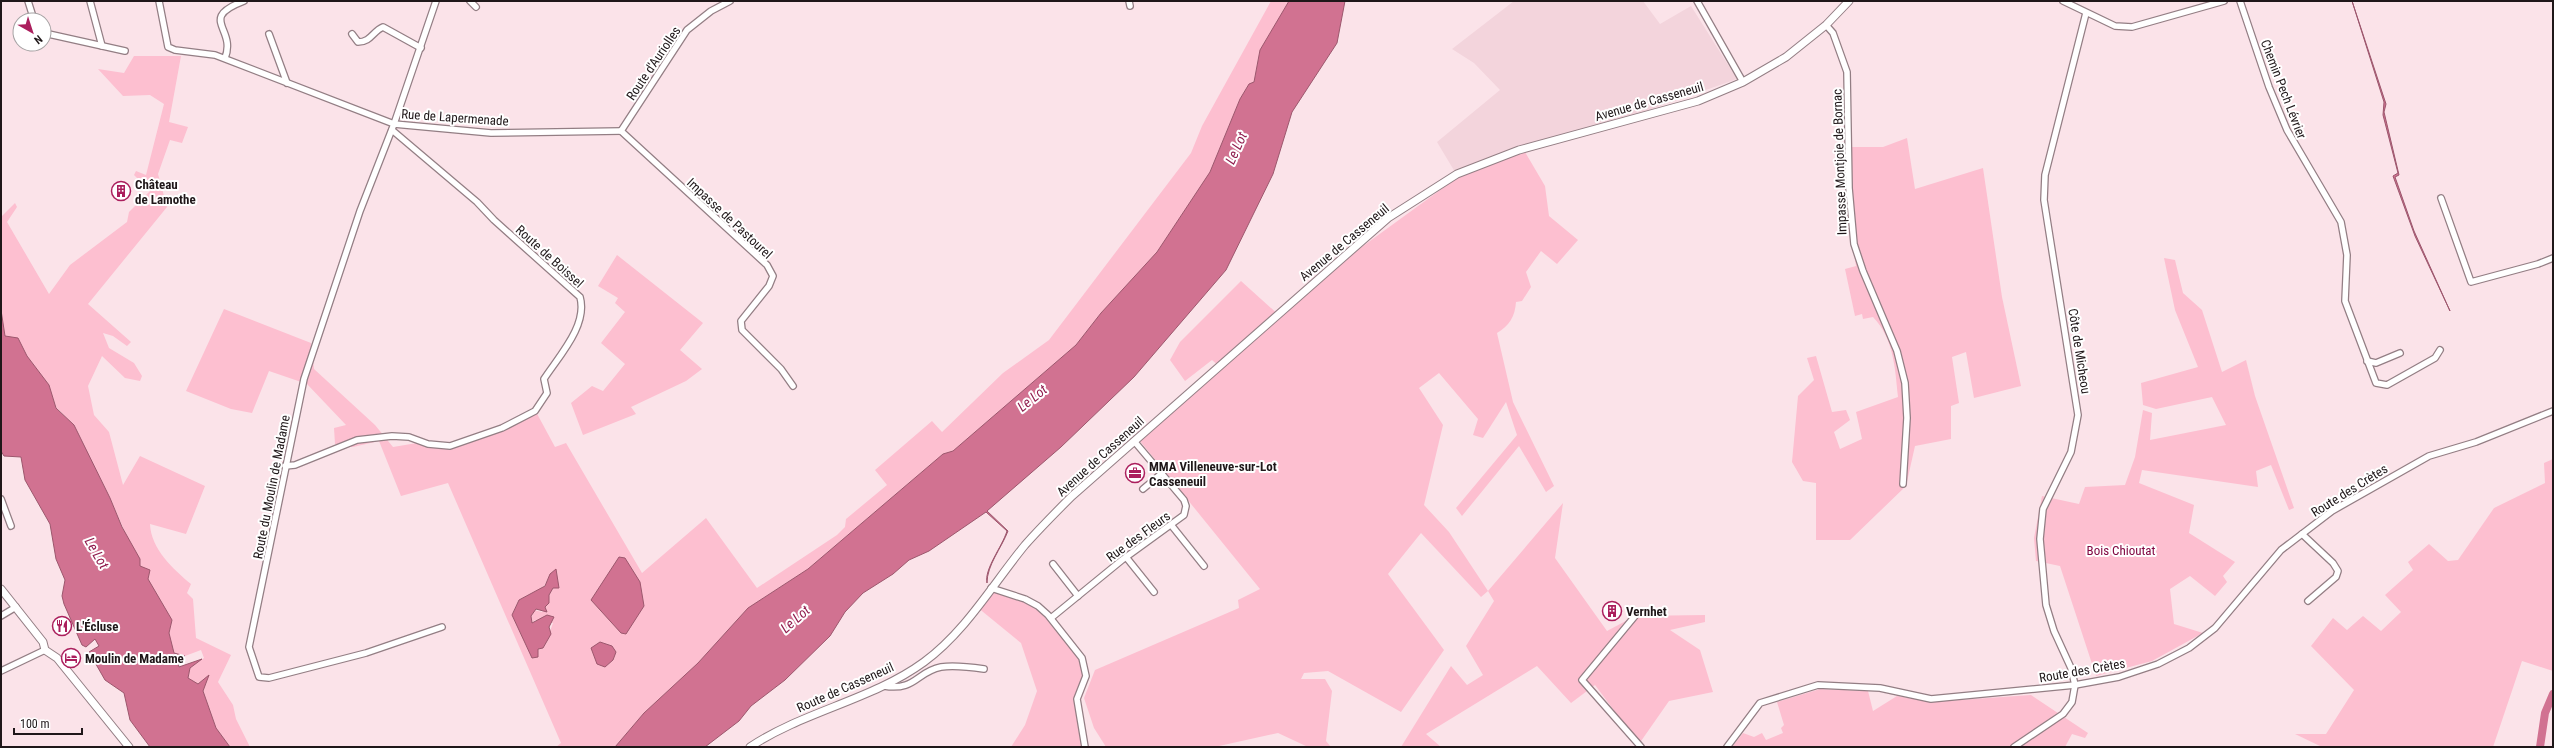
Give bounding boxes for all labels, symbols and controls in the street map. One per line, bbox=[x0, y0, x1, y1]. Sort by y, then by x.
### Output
north arrow bbox=[12, 12, 52, 52]
street label: Route d'Auriolles bbox=[623, 23, 684, 103]
text: N bbox=[31, 32, 45, 47]
street label: Chemin Pech Lévrier bbox=[2258, 37, 2309, 141]
street label: Avenue de Casseneuil bbox=[1593, 79, 1705, 124]
street label: Impasse Montjoie de Bornac bbox=[1829, 89, 1850, 235]
street label: Rue de Lapermenade bbox=[401, 106, 509, 129]
water label: Le Lot bbox=[1222, 129, 1250, 166]
street label: Impasse de Pastourel bbox=[684, 175, 775, 262]
place label: Château de Lamothe bbox=[135, 177, 196, 207]
building icon: Château de Lamothe bbox=[110, 180, 132, 202]
street label: Avenue de Casseneuil bbox=[1297, 201, 1392, 284]
street label: Route de Boissel bbox=[513, 222, 587, 291]
street label: Côte de Micheou bbox=[2065, 307, 2094, 395]
water label: Le Lot bbox=[1014, 381, 1051, 415]
street label: Avenue de Casseneuil bbox=[1054, 413, 1147, 499]
street label: Route du Moulin de Madame bbox=[250, 414, 293, 560]
place label: MMA Villeneuve-sur-Lot Casseneuil bbox=[1149, 459, 1277, 489]
street label: Route des Crètes bbox=[2308, 461, 2390, 520]
office icon: MMA Villeneuve-sur-Lot Casseneuil bbox=[1124, 462, 1146, 484]
street label: Rue des Fleurs bbox=[1103, 508, 1173, 565]
water label: Le Lot bbox=[82, 535, 113, 572]
park label: Bois Chioutat bbox=[2087, 543, 2156, 558]
building icon: Vernhet bbox=[1601, 600, 1623, 622]
water label: Le Lot bbox=[777, 601, 814, 636]
place label: Vernhet bbox=[1626, 604, 1667, 619]
restaurant icon: L'Écluse bbox=[51, 615, 73, 637]
place label: L'Écluse bbox=[76, 619, 118, 634]
hotel icon: Moulin de Madame bbox=[60, 647, 82, 669]
place label: Moulin de Madame bbox=[85, 651, 184, 666]
street label: Route des Crètes bbox=[2038, 656, 2126, 685]
street label: Route de Casseneuil bbox=[794, 659, 896, 716]
scale bar bbox=[14, 710, 82, 736]
text: 100 m bbox=[20, 717, 50, 731]

